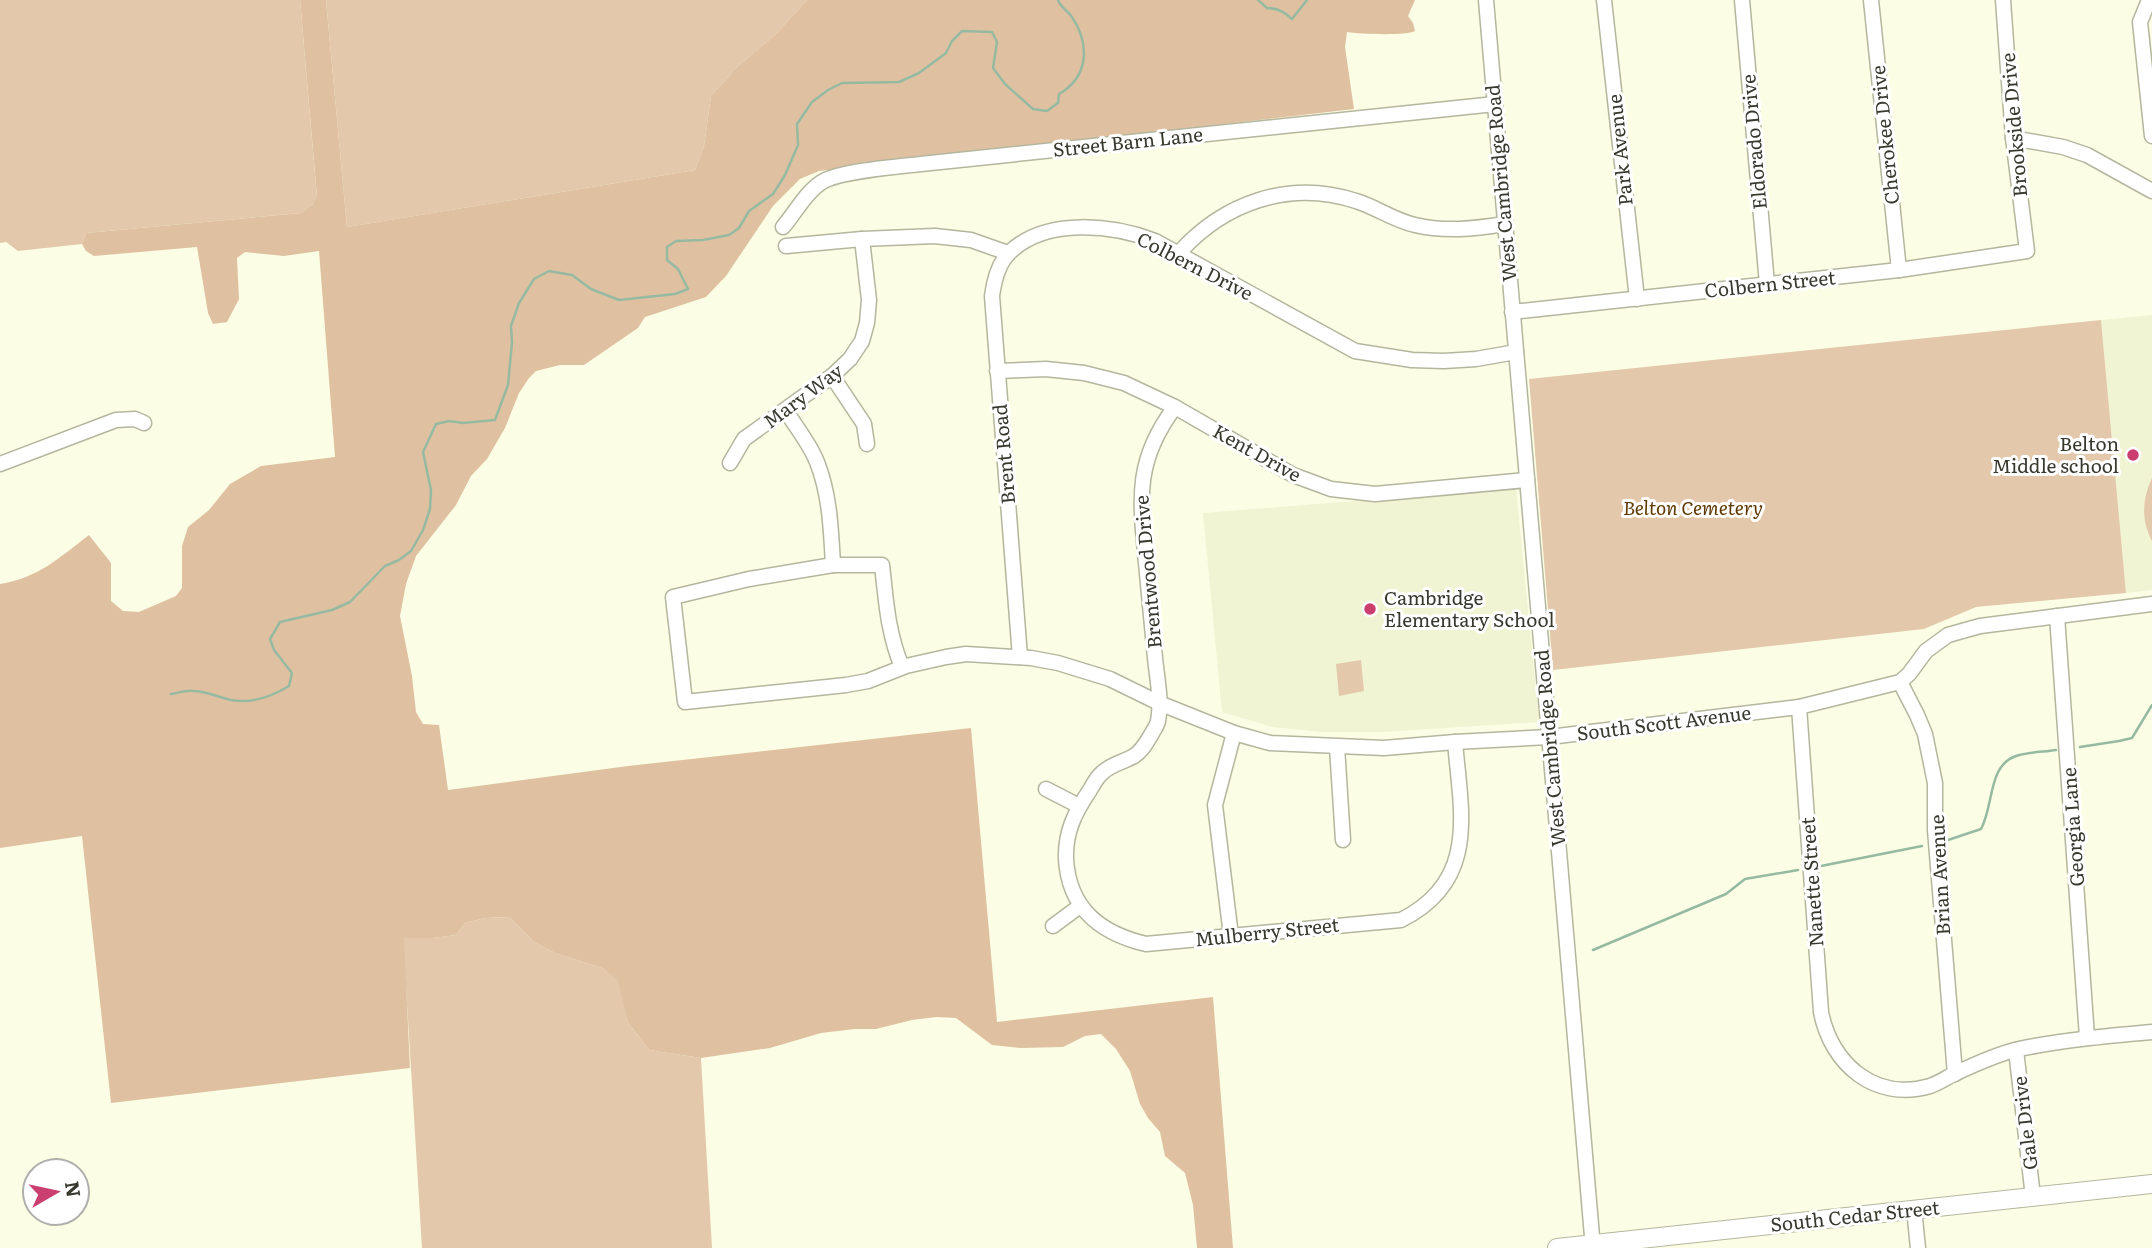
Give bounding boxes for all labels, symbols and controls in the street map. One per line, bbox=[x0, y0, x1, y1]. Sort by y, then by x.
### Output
street label: Brookside Drive bbox=[1993, 52, 2033, 198]
street label: Cherokee Drive bbox=[1863, 64, 1905, 206]
street label: Eldorado Drive bbox=[1733, 73, 1773, 211]
street label: West Cambridge Road bbox=[1477, 83, 1523, 283]
street label: Park Avenue bbox=[1599, 93, 1639, 207]
street label: Street Barn Lane bbox=[1052, 119, 1204, 163]
street label: Colbern Drive bbox=[1133, 224, 1258, 306]
street label: Colbern Street bbox=[1703, 262, 1837, 304]
street label: Mary Way bbox=[757, 356, 848, 434]
street label: Brent Road bbox=[985, 402, 1021, 505]
street label: Kent Drive bbox=[1208, 416, 1307, 488]
place label: Belton Middle school bbox=[1992, 429, 2119, 479]
marker: Belton Middle school bbox=[2125, 447, 2141, 463]
park label: Belton Cemetery bbox=[1623, 493, 1763, 521]
street label: Brentwood Drive bbox=[1126, 494, 1168, 650]
place label: Cambridge Elementary School bbox=[1384, 583, 1555, 633]
marker: Cambridge Elementary School bbox=[1362, 601, 1378, 617]
street label: West Cambridge Road bbox=[1526, 648, 1572, 848]
street label: South Scott Avenue bbox=[1575, 697, 1753, 747]
street label: Georgia Lane bbox=[2054, 766, 2090, 888]
street label: Brian Avenue bbox=[1922, 814, 1956, 936]
street label: Nanette Street bbox=[1792, 816, 1830, 948]
street label: Mulberry Street bbox=[1193, 909, 1341, 952]
street label: Gale Drive bbox=[2004, 1075, 2044, 1172]
north arrow bbox=[21, 1157, 91, 1227]
text: N bbox=[59, 1179, 89, 1199]
street label: South Cedar Street bbox=[1769, 1192, 1941, 1238]

